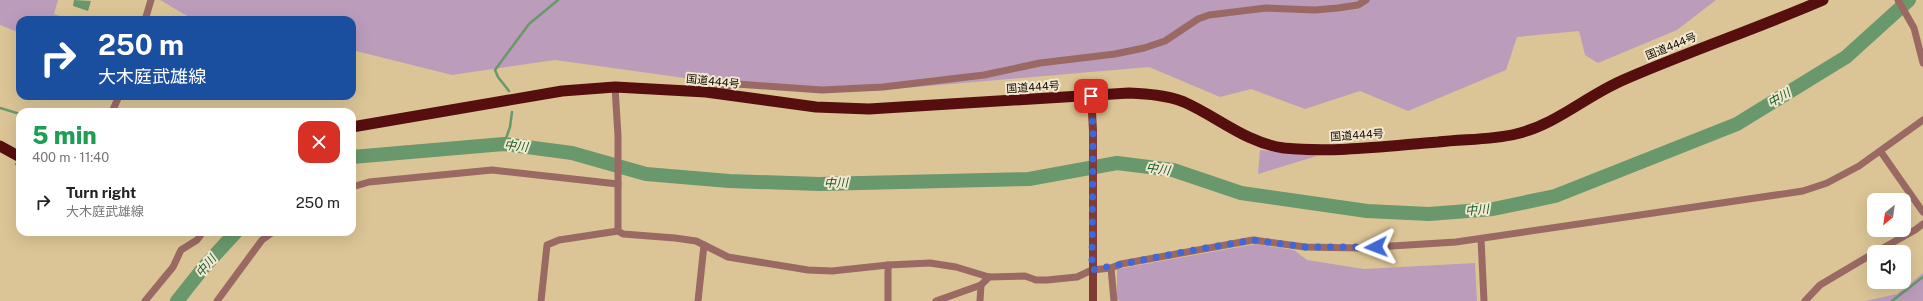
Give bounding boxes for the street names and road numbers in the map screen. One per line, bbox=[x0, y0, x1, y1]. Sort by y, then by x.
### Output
street label: 国道444号 bbox=[1644, 30, 1698, 62]
street label: 国道444号 bbox=[686, 72, 740, 90]
street label: 国道444号 bbox=[1006, 79, 1060, 95]
street label: 国道444号 bbox=[1330, 127, 1384, 143]

